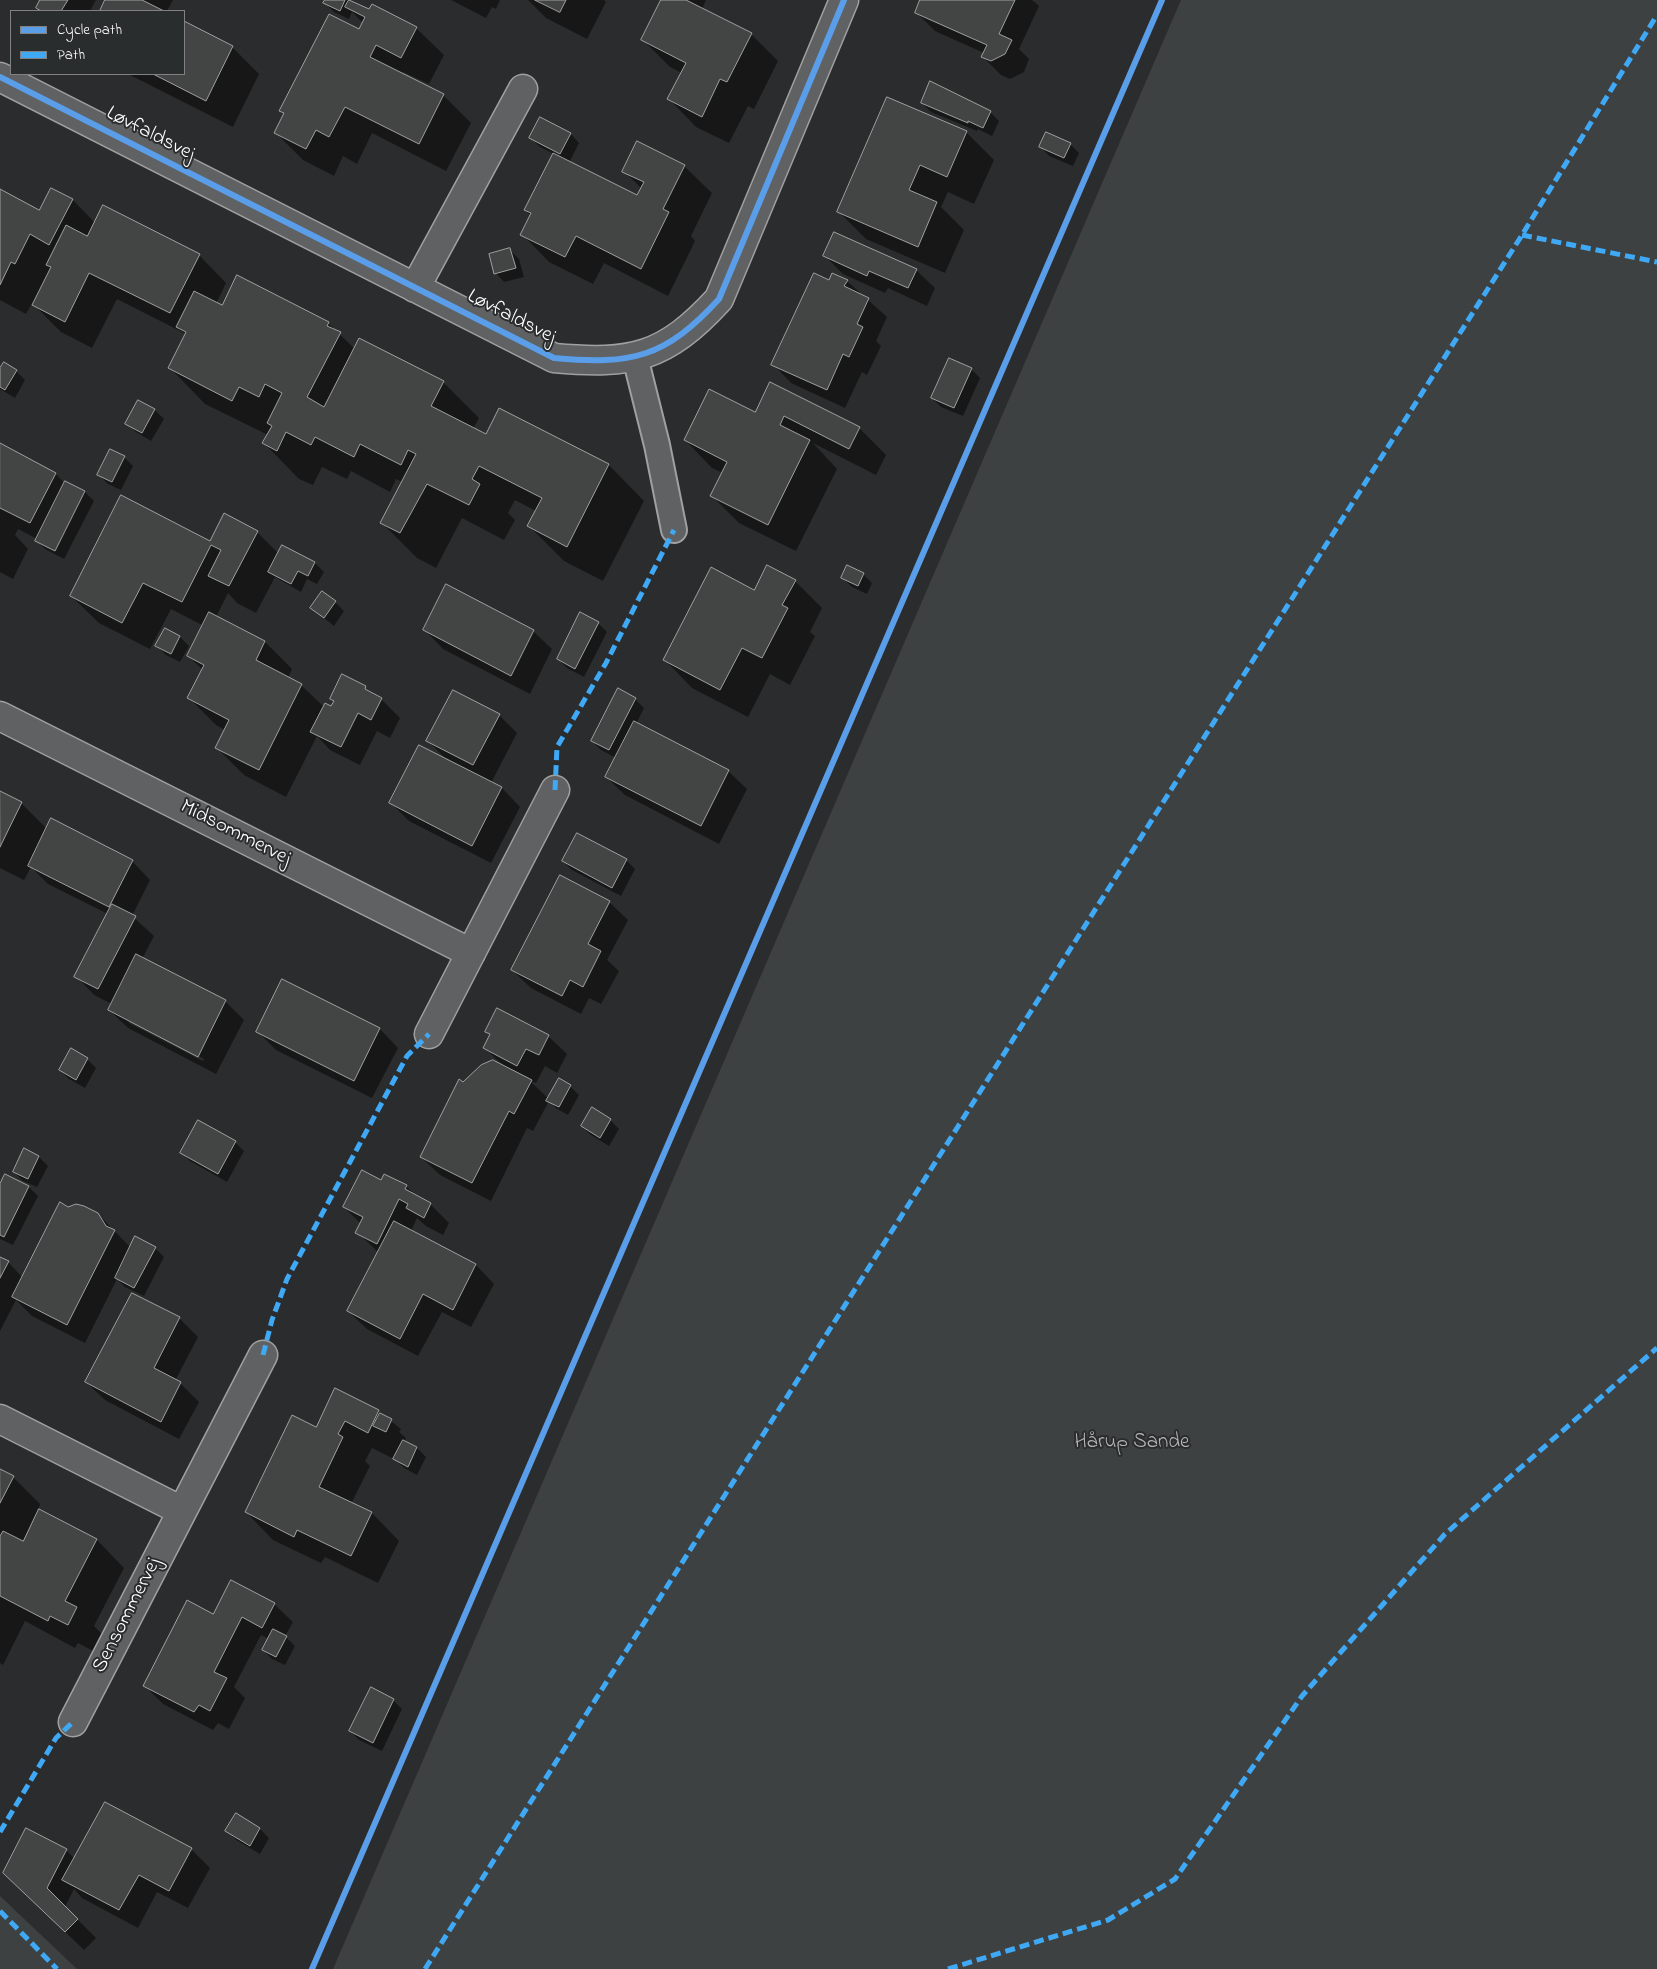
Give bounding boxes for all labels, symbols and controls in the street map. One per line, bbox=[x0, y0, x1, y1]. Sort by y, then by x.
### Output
legend bbox=[10, 10, 185, 75]
text: Cycle path bbox=[57, 19, 122, 41]
text: Path bbox=[57, 44, 85, 66]
street label: Løvfaldsvej bbox=[101, 102, 199, 168]
street label: Løvfaldsvej bbox=[462, 285, 560, 351]
street label: Midsommervej bbox=[175, 795, 295, 873]
park label: Hårup Sande bbox=[1074, 1431, 1190, 1457]
street label: Sensommervej bbox=[88, 1554, 168, 1678]

